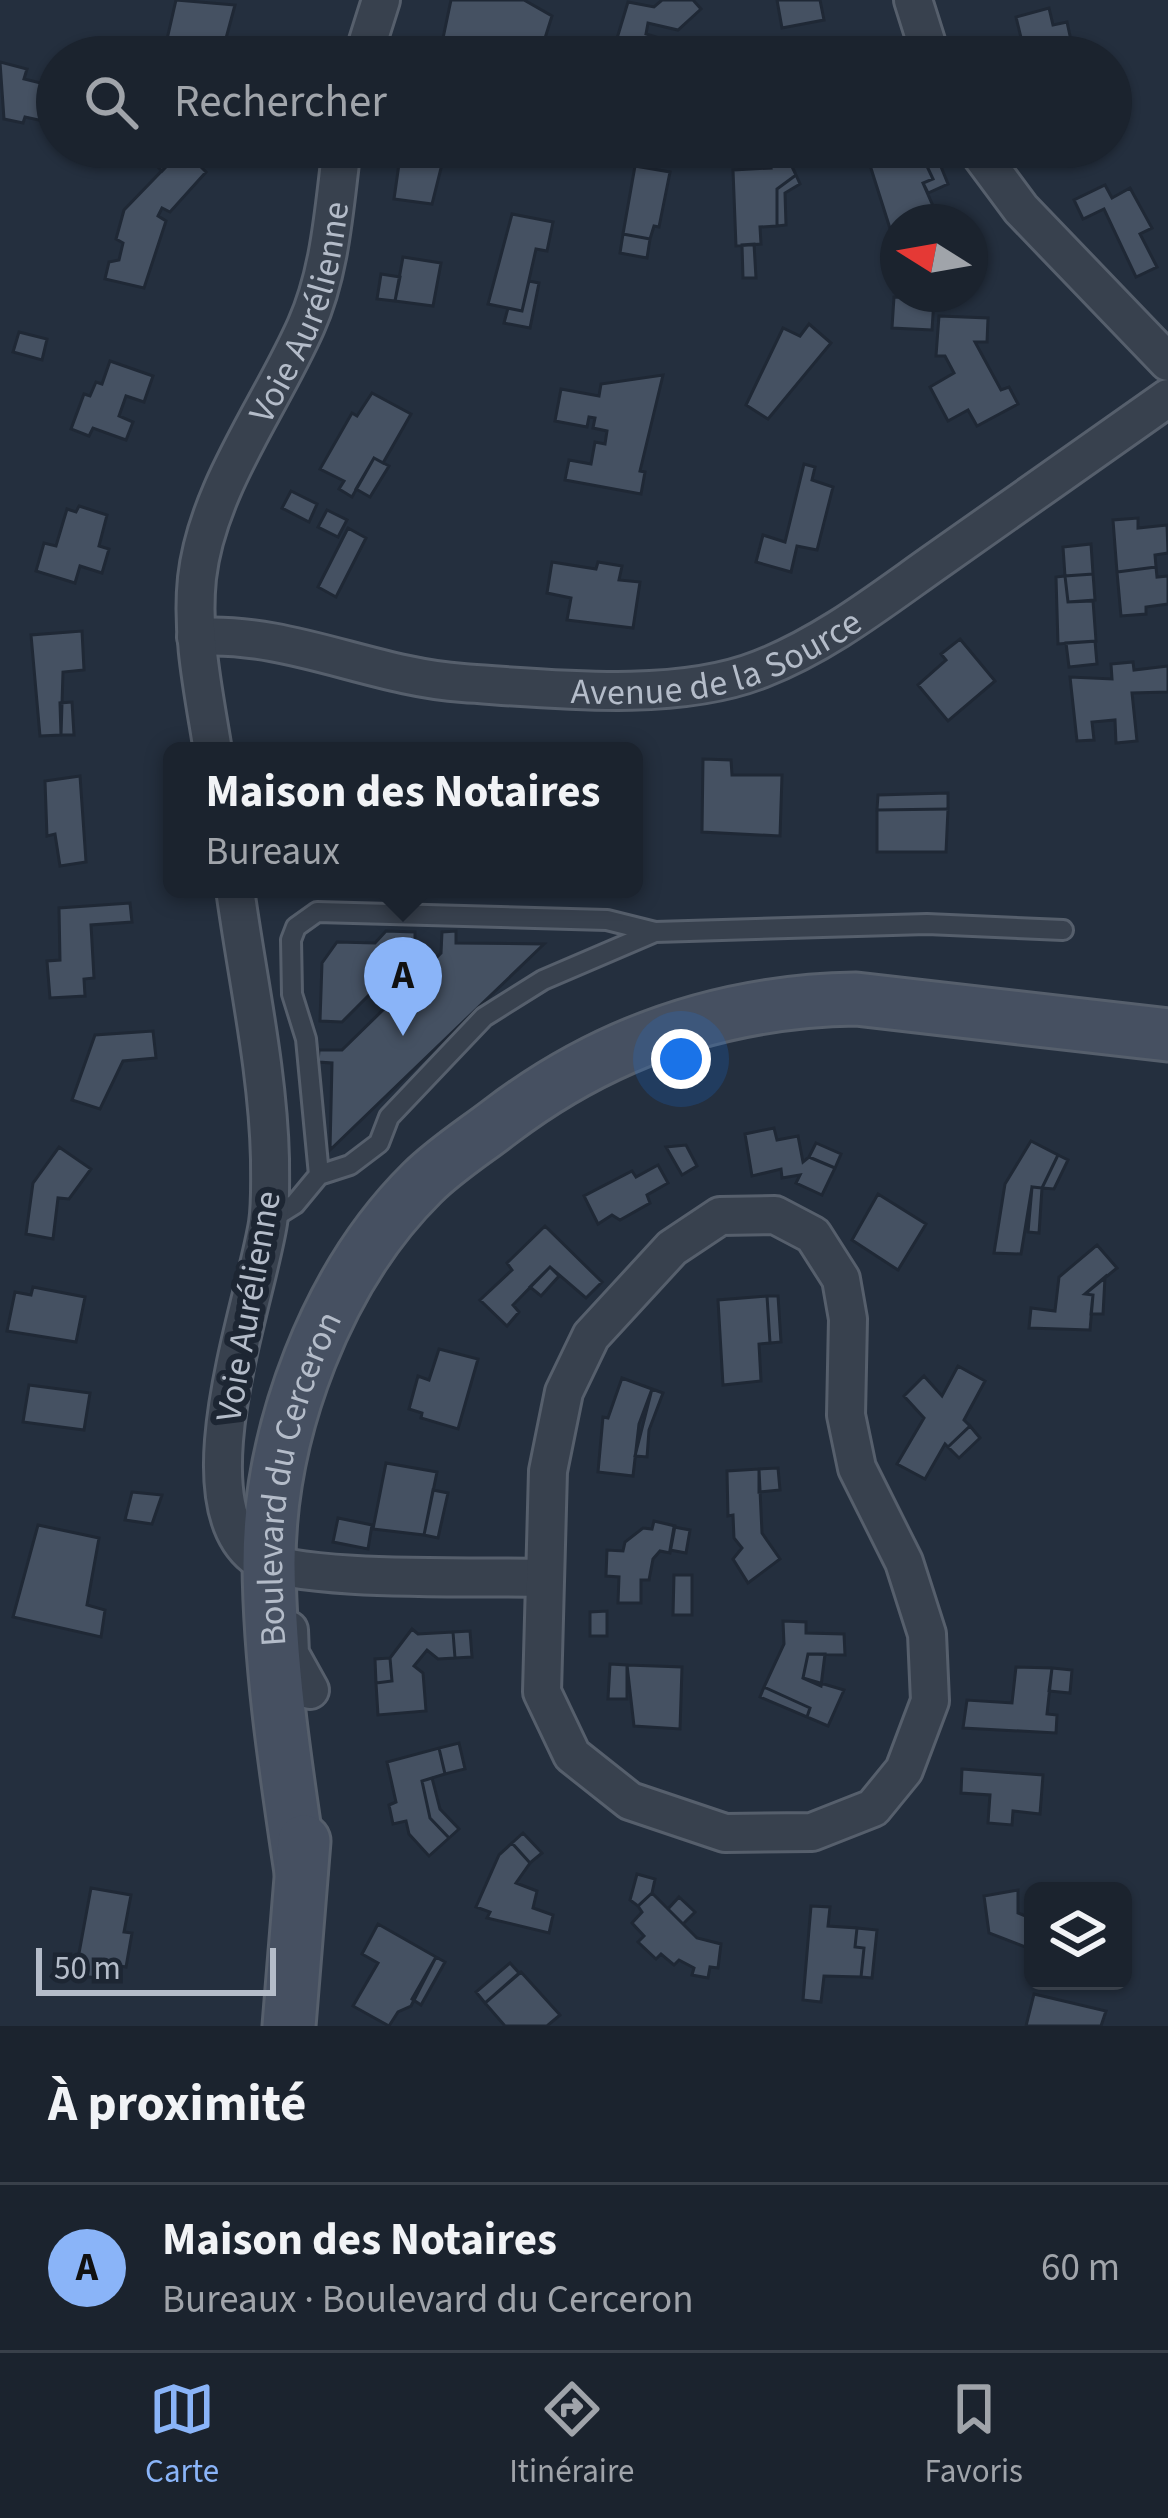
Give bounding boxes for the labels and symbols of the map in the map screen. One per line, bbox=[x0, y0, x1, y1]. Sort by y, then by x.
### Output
street label: Voie Aurélienne bbox=[237, 198, 362, 432]
north arrow bbox=[880, 204, 988, 312]
street label: Avenue de la Source bbox=[570, 597, 872, 718]
pin: A bbox=[364, 937, 442, 1036]
your location bbox=[651, 1029, 711, 1089]
street label: Voie Aurélienne bbox=[203, 1187, 294, 1426]
street label: Boulevard du Cerceron bbox=[245, 1302, 355, 1648]
scale bar bbox=[36, 1942, 276, 1995]

